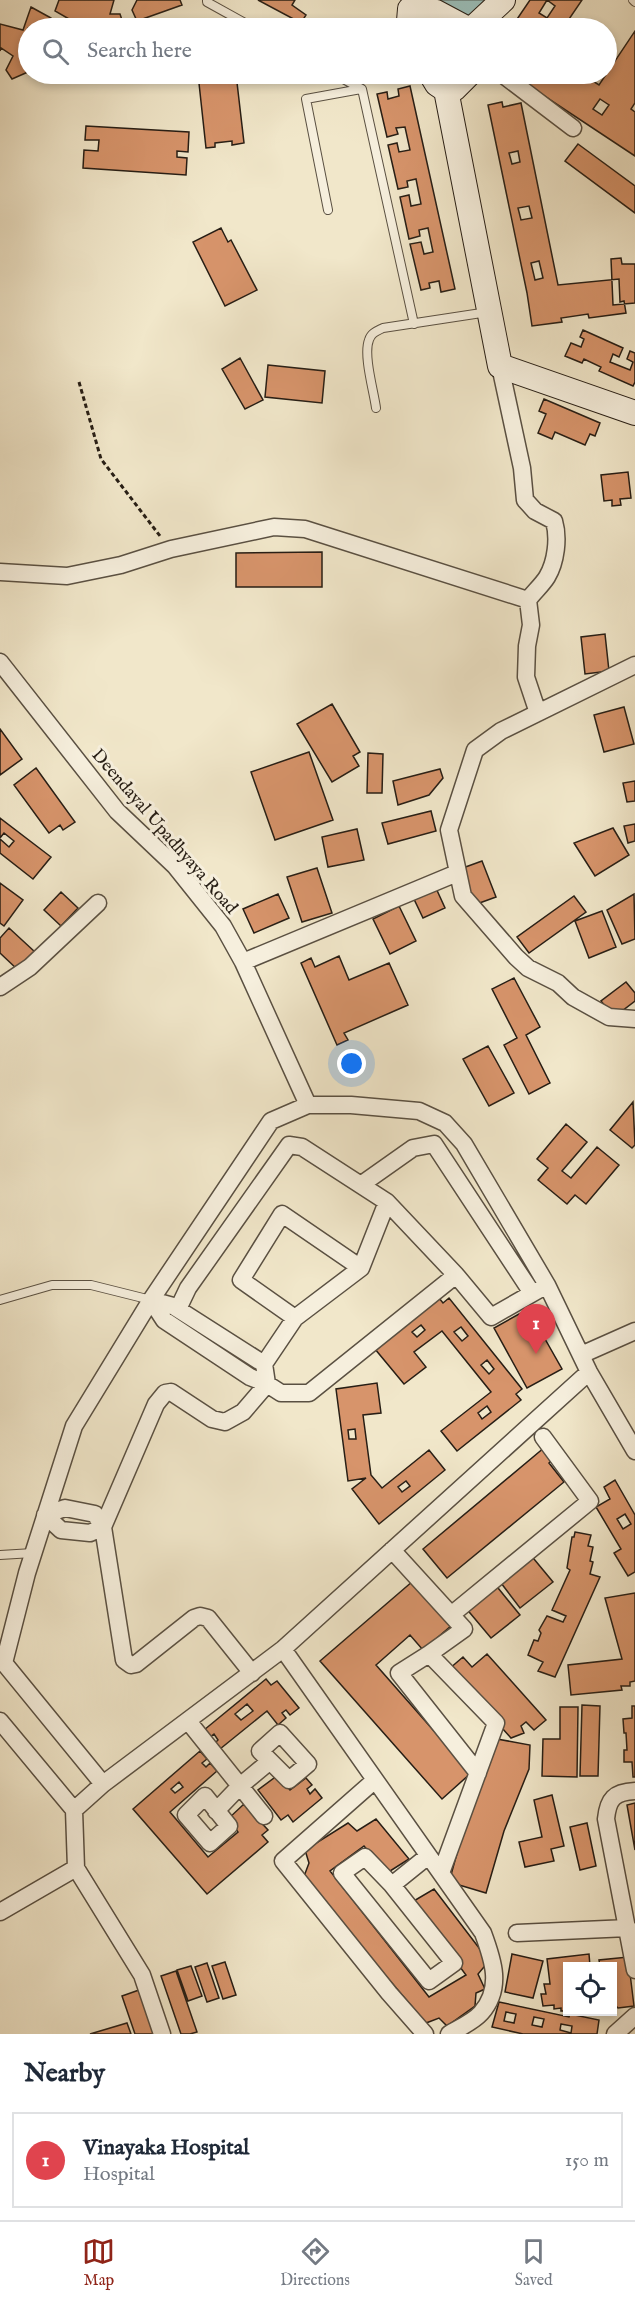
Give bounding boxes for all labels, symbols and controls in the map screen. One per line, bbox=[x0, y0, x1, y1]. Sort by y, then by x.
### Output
search box bbox=[18, 18, 617, 84]
icon: search bbox=[39, 35, 72, 68]
text: Search here bbox=[87, 37, 192, 65]
street label: Deendayal Upadhyaya Road bbox=[86, 745, 242, 920]
your location bbox=[337, 1049, 366, 1078]
pin: 1 bbox=[516, 1304, 556, 1354]
map controls bbox=[563, 1962, 617, 2016]
button: locate bbox=[563, 1962, 617, 2016]
text: Nearby bbox=[24, 2057, 105, 2090]
text: Vinayaka Hospital bbox=[83, 2134, 249, 2162]
text: 1 bbox=[42, 2148, 49, 2173]
text: 150 m bbox=[565, 2148, 609, 2173]
text: Hospital bbox=[83, 2162, 155, 2187]
tab: Map bbox=[82, 2235, 115, 2291]
tab: Directions bbox=[280, 2235, 350, 2291]
tab: Saved bbox=[515, 2235, 553, 2291]

